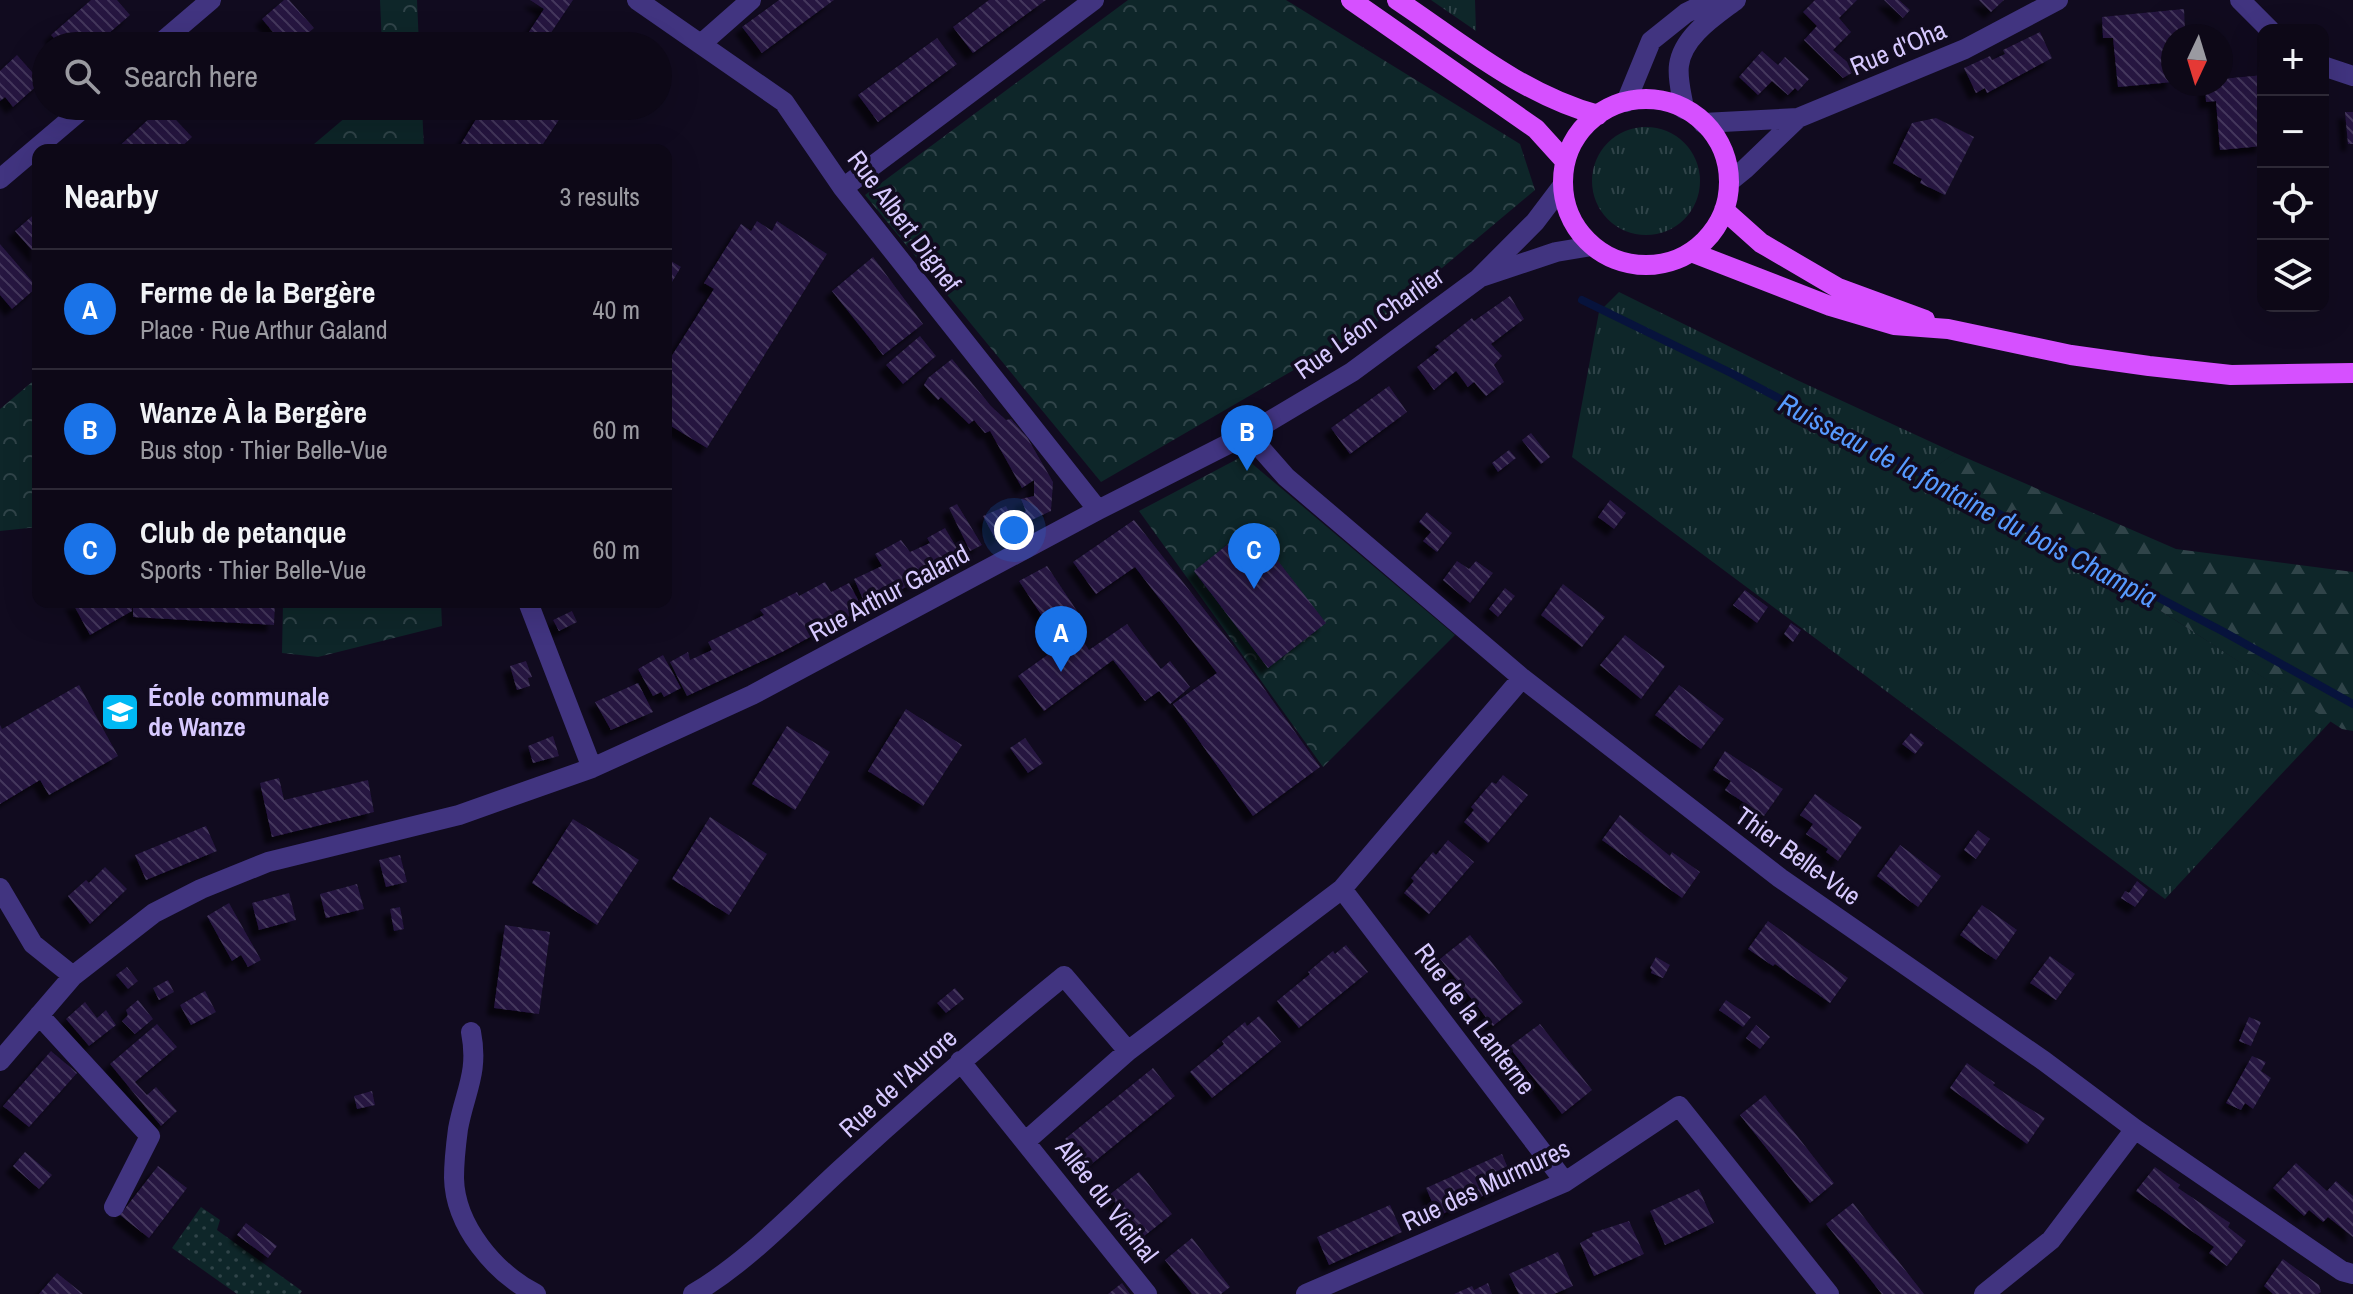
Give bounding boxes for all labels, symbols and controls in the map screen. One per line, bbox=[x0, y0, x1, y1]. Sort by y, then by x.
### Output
street label: Rue d'Oha bbox=[1844, 12, 1951, 83]
north arrow bbox=[2161, 24, 2233, 96]
map controls bbox=[2257, 24, 2329, 312]
button: + bbox=[2257, 24, 2329, 96]
search box bbox=[32, 32, 672, 120]
icon: search bbox=[60, 54, 104, 98]
text: Search here bbox=[124, 56, 258, 96]
button: − bbox=[2257, 96, 2329, 168]
street label: Rue Albert Dignef bbox=[840, 143, 969, 298]
button: locate bbox=[2257, 168, 2329, 240]
text: Nearby bbox=[64, 173, 159, 219]
text: 3 results bbox=[559, 179, 640, 214]
button: layers bbox=[2257, 240, 2329, 312]
street label: Rue Léon Charlier bbox=[1287, 258, 1450, 387]
text: Ferme de la Bergère bbox=[140, 272, 375, 312]
text: A bbox=[82, 292, 98, 327]
text: 40 m bbox=[593, 292, 640, 327]
text: Place · Rue Arthur Galand bbox=[140, 312, 388, 347]
water label: Ruisseau de la fontaine du bois Champia bbox=[1772, 384, 2164, 616]
text: Wanze À la Bergère bbox=[140, 392, 367, 432]
pin: B bbox=[1221, 405, 1273, 471]
text: B bbox=[82, 412, 98, 447]
text: 60 m bbox=[593, 412, 640, 447]
text: Bus stop · Thier Belle-Vue bbox=[140, 432, 388, 467]
your location bbox=[994, 510, 1034, 550]
text: Club de petanque bbox=[140, 512, 346, 552]
pin: C bbox=[1228, 523, 1280, 589]
text: C bbox=[82, 532, 98, 567]
text: 60 m bbox=[593, 532, 640, 567]
street label: Rue Arthur Galand bbox=[803, 536, 975, 649]
text: Sports · Thier Belle-Vue bbox=[140, 552, 366, 587]
pin: A bbox=[1035, 606, 1087, 672]
place label: École communale de Wanze bbox=[148, 679, 329, 744]
school or university icon: École communale de Wanze bbox=[99, 691, 141, 733]
street label: Thier Belle-Vue bbox=[1728, 798, 1868, 913]
street label: Rue de la Lanterne bbox=[1407, 936, 1544, 1102]
street label: Rue de l'Aurore bbox=[831, 1020, 964, 1145]
street label: Rue des Murmures bbox=[1396, 1130, 1575, 1239]
street label: Allée du Vicinal bbox=[1047, 1131, 1167, 1270]

